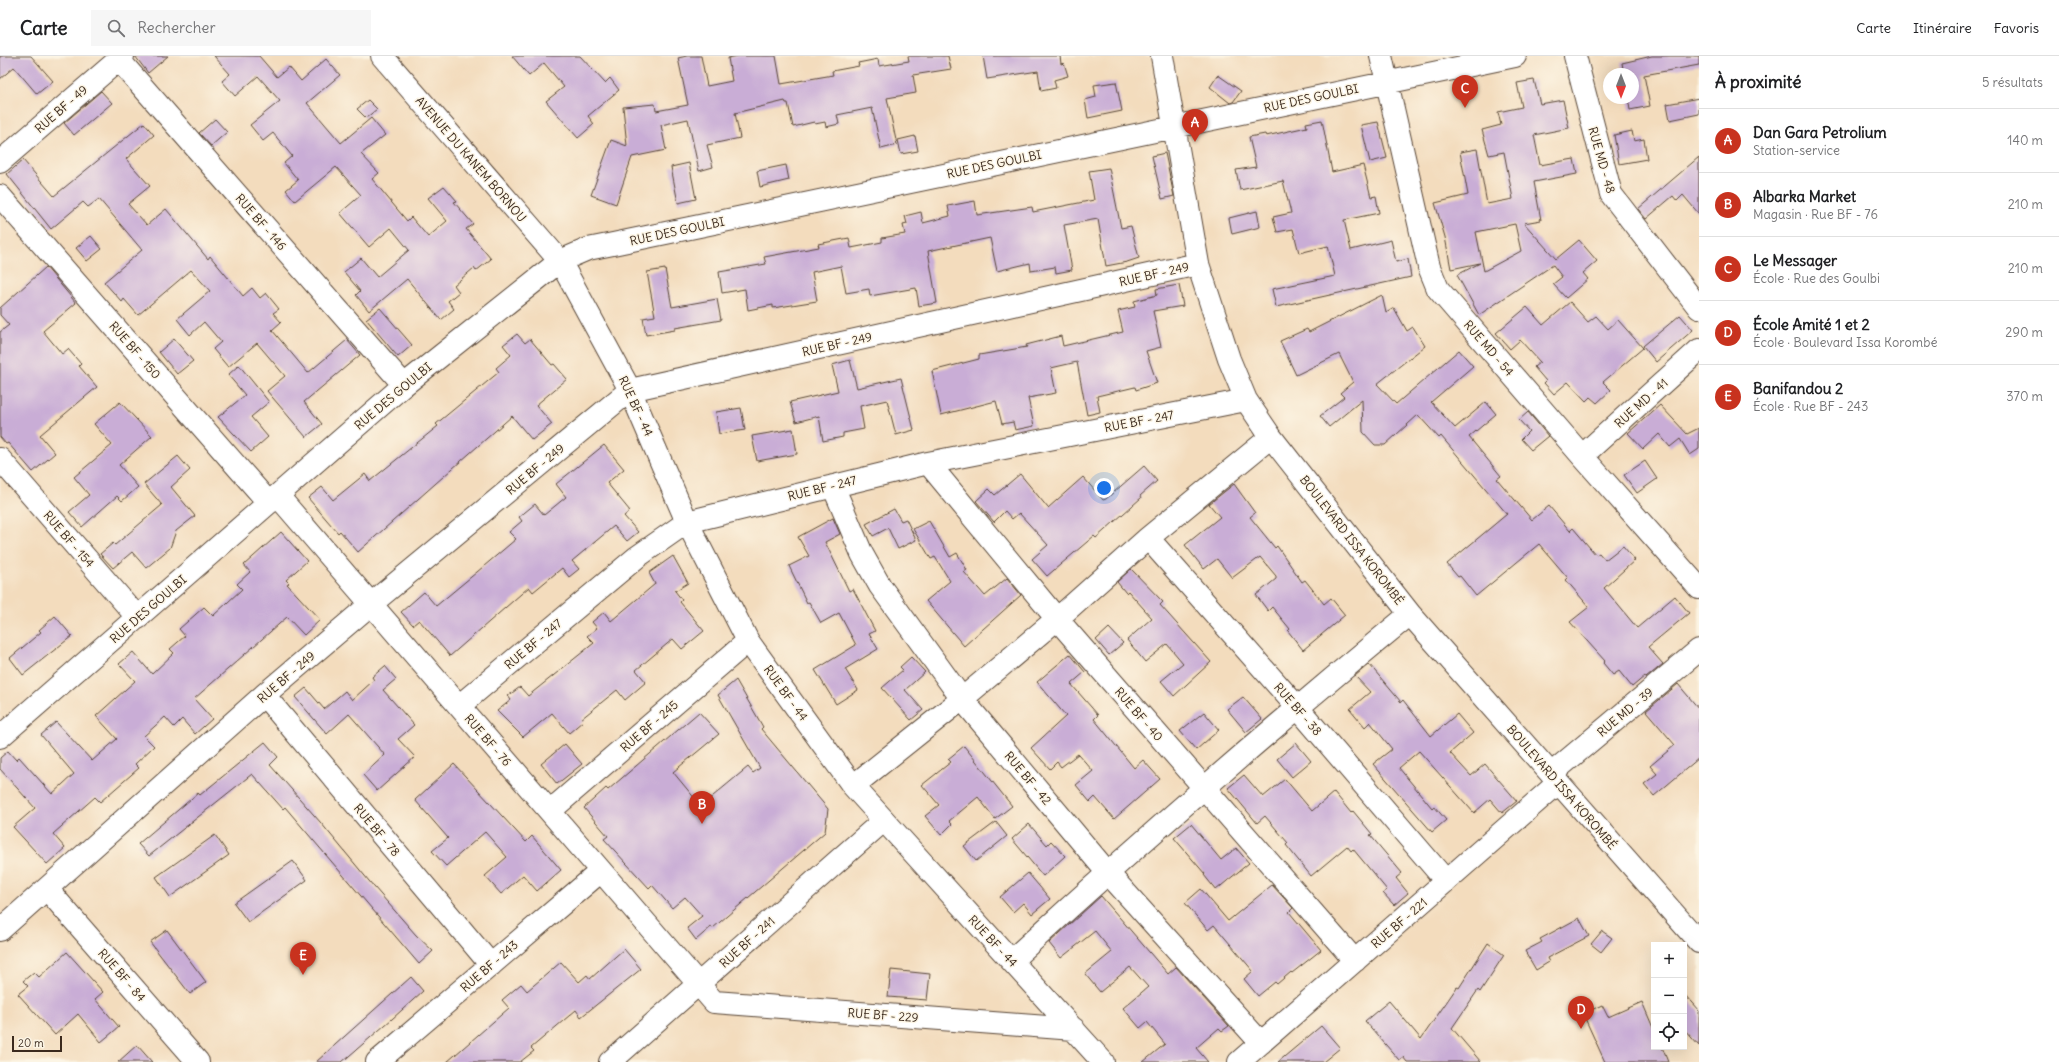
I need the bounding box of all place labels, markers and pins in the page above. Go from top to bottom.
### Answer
pin: C [1452,75,1478,108]
pin: A [1182,109,1208,142]
pin: B [689,791,715,824]
pin: E [290,942,316,975]
pin: D [1568,996,1594,1029]

